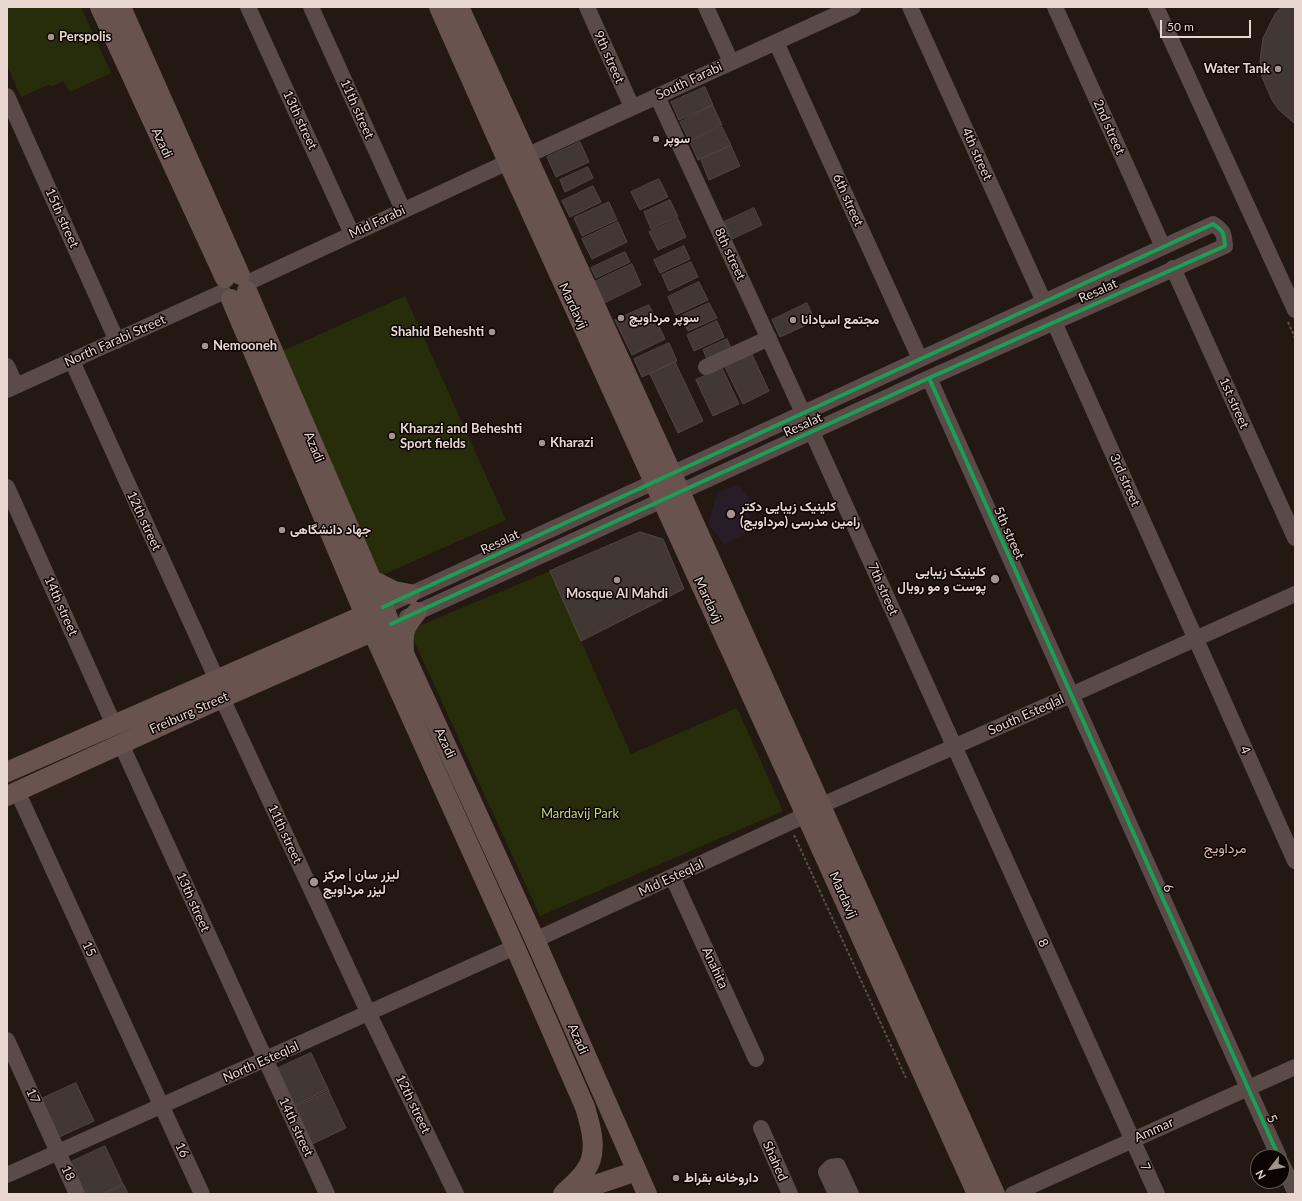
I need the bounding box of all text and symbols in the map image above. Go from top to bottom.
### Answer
scale bar [1162,12,1253,38]
text: 50 m [1167,19,1194,34]
street label: 9th street [591,28,627,86]
place label: Perspolis [59,29,111,45]
marker: Perspolis [46,32,56,42]
street label: South Farabi [653,59,725,103]
place label: Water Tank [1204,61,1270,77]
marker: Water Tank [1273,64,1283,74]
street label: 11th street [337,77,377,141]
street label: 13th street [280,88,320,152]
street label: 2nd street [1090,97,1128,157]
street label: Azadi [148,125,176,161]
street label: 4th street [959,125,995,183]
place label: سوپر [664,131,690,147]
marker: سوپر [651,134,661,144]
street label: 6th street [830,171,866,229]
street label: 15th street [42,186,82,250]
street label: Mid Farabi [346,202,408,242]
street label: 8th street [711,225,749,283]
street label: Resalat [1076,276,1120,306]
street label: Mardavij [555,280,591,332]
place label: سوپر مرداویچ [629,310,699,326]
street label: North Farabi Street [62,312,168,370]
place label: مجتمع اسپادانا [801,312,879,328]
marker: سوپر مرداویچ [616,313,626,323]
marker: مجتمع اسپادانا [788,315,798,325]
place label: Shahid Beheshti [391,324,484,340]
marker: Shahid Beheshti [487,327,497,337]
place label: Nemooneh [213,338,277,354]
marker: Nemooneh [200,341,210,351]
street label: 1st street [1216,375,1252,431]
street label: Resalat [781,410,825,440]
place label: Kharazi and Beheshti Sport fields [400,421,522,452]
street label: Azadi [301,429,327,465]
marker: Kharazi and Beheshti Sport fields [387,431,397,441]
place label: Kharazi [550,435,593,451]
marker: Kharazi [537,438,547,448]
street label: 3rd street [1107,451,1143,509]
street label: 12th street [124,489,164,553]
place label: کلینیک زیبایی دکتر رامین مدرسی (مرداویج) [740,499,860,530]
street label: 5th street [991,504,1027,562]
marker: کلینیک زیبایی دکتر رامین مدرسی (مرداویج) [725,508,737,520]
place label: جهاد دانشگاهی [290,522,371,538]
marker: جهاد دانشگاهی [277,525,287,535]
street label: Resalat [478,526,522,558]
street label: 7th street [865,560,901,618]
place label: کلینیک زیبایی پوست و مو رویال [897,564,986,595]
marker: کلینیک زیبایی پوست و مو رویال [989,573,1001,585]
street label: 14th street [41,574,81,638]
street label: Mardavij [690,574,726,626]
marker: Mosque Al Mahdi [612,575,622,585]
place label: Mosque Al Mahdi [566,586,668,602]
street label: Freiburg Street [147,689,231,737]
street label: South Esteqlal [986,691,1066,739]
street label: Azadi [431,725,459,761]
street label: 4 [1236,743,1254,757]
street label: 11th street [265,802,305,866]
park label: Mardavij Park [541,806,619,822]
district label: مرداویج [1204,840,1246,856]
street label: Mid Esteqlal [636,856,706,900]
place label: لیزر سان | مرکز لیزر مرداویج [323,867,400,898]
street label: Mardavij [826,869,860,921]
street label: 13th street [173,870,213,934]
marker: لیزر سان | مرکز لیزر مرداویج [308,876,320,888]
street label: 6 [1159,881,1177,895]
street label: 8 [1034,936,1052,950]
street label: 15 [79,939,99,959]
street label: Anahita [699,945,731,991]
street label: Azadi [564,1021,592,1057]
street label: North Esteqlal [221,1038,301,1086]
street label: 12th street [392,1072,434,1136]
street label: 17 [23,1086,43,1106]
street label: 14th street [276,1095,316,1159]
street label: 5 [1263,1112,1281,1126]
street label: Ammar [1132,1114,1176,1146]
street label: Shahed [759,1139,791,1183]
street label: 16 [172,1140,192,1160]
north arrow [1250,1149,1290,1189]
street label: 7 [1136,1160,1154,1174]
street label: 18 [58,1163,78,1183]
text: N [1252,1168,1268,1182]
place label: داروخانه بقراط [684,1170,759,1186]
marker: داروخانه بقراط [671,1173,681,1183]

